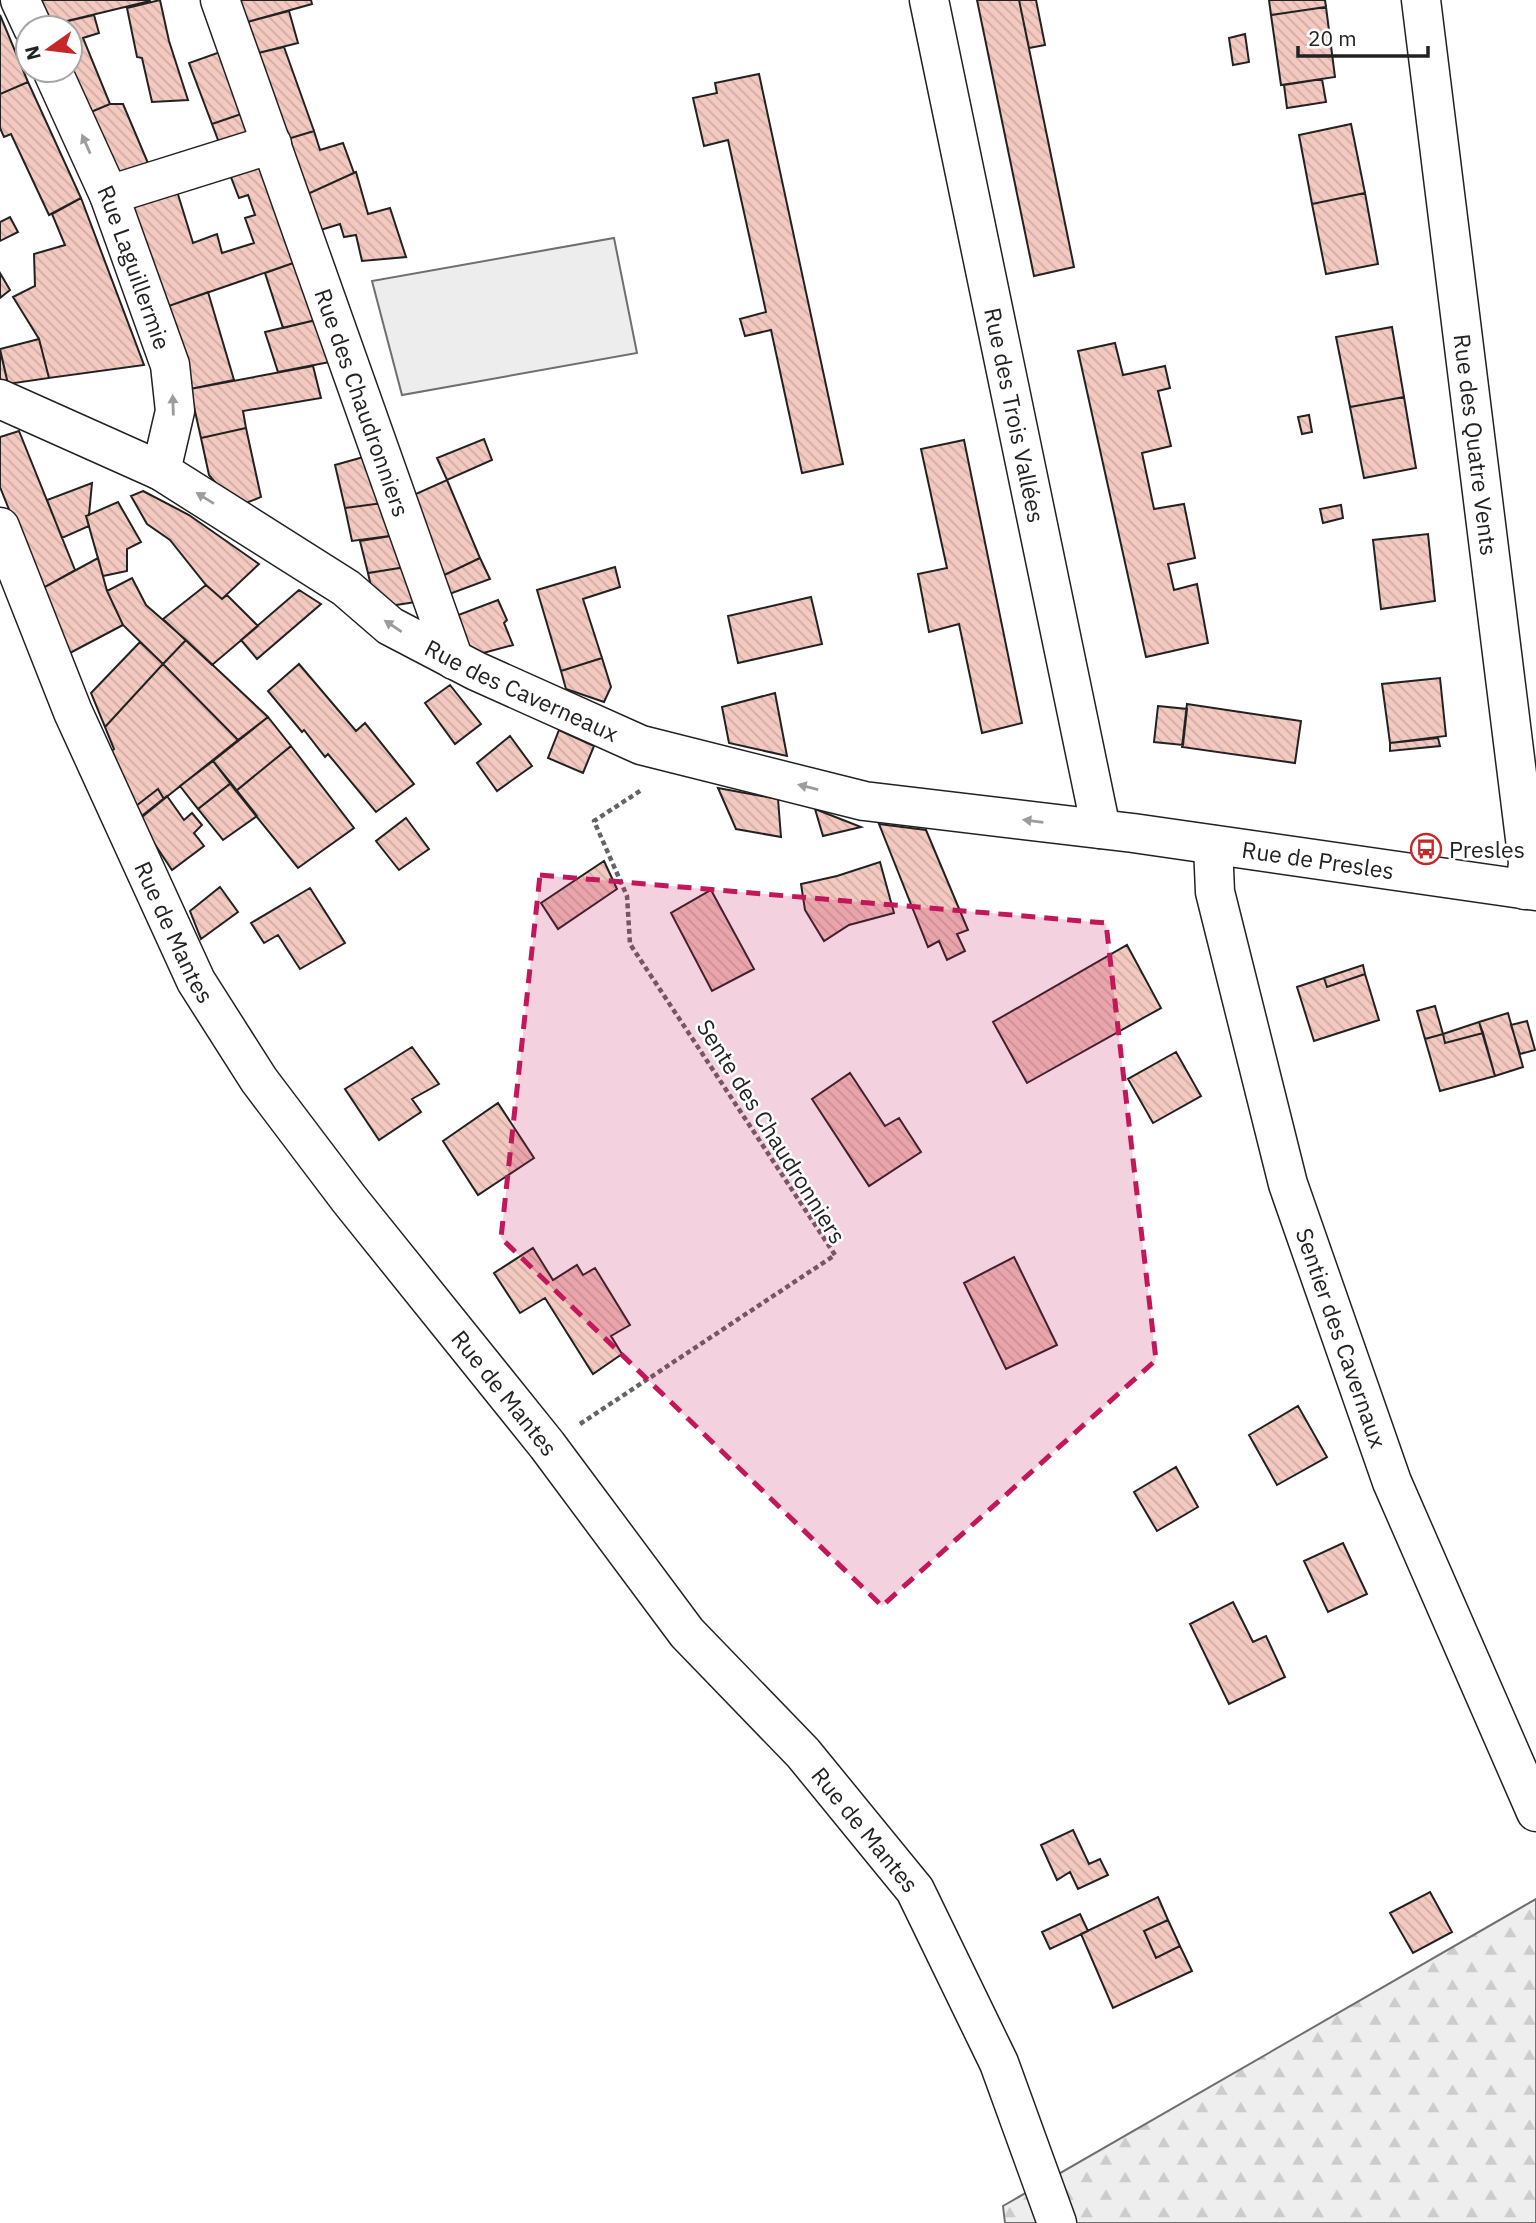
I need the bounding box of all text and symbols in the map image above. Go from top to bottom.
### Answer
north arrow [14,14,84,84]
scale bar [1298,14,1428,58]
text: 20 m [1308,24,1357,52]
text: N [19,44,46,63]
one-way arrow [80,134,92,154]
street label: Rue Laguillermie [91,180,178,353]
street label: Rue des Chaudronniers [308,284,417,521]
street label: Rue des Trois Vallées [978,305,1052,525]
street label: Rue des Quatre Vents [1448,332,1505,557]
one-way arrow [168,393,179,415]
one-way arrow [196,492,215,504]
one-way arrow [384,619,402,633]
street label: Rue des Caverneaux [420,632,623,748]
one-way arrow [797,781,819,792]
one-way arrow [1022,815,1044,826]
bus stop icon: Presles [1409,832,1443,866]
street label: Rue de Presles [1240,834,1396,885]
place label: Presles [1449,834,1525,864]
street label: Rue de Mantes [128,856,221,1008]
street label: Sente des Chaudronniers [691,1013,853,1249]
street label: Sentier des Cavernaux [1290,1224,1394,1452]
street label: Rue de Mantes [445,1324,565,1462]
street label: Rue de Mantes [805,1761,926,1898]

